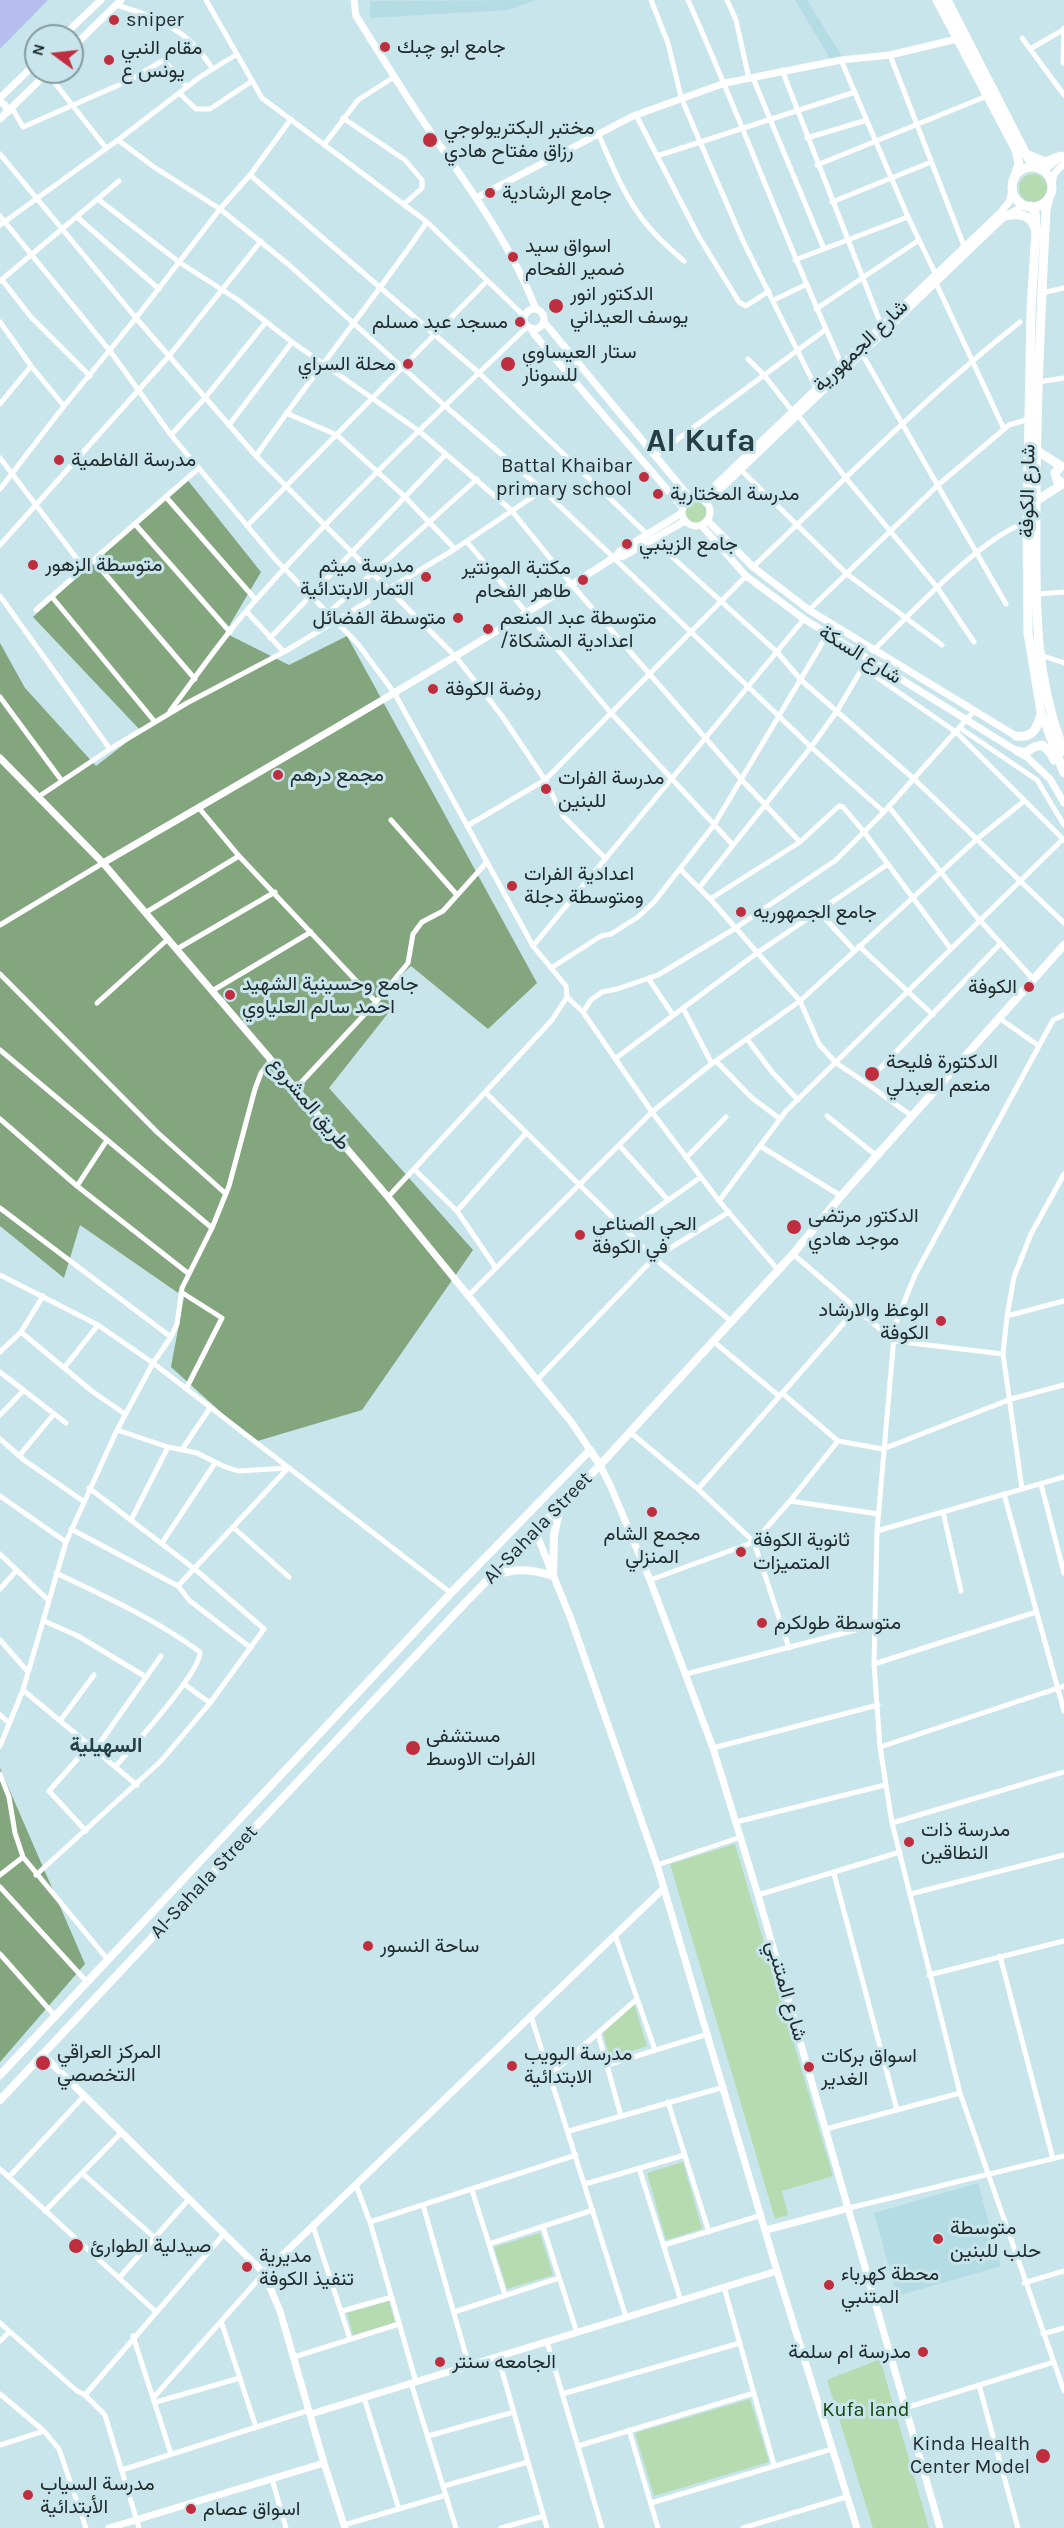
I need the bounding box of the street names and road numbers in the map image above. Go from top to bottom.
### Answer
street label: شارع الجمهورية [809,295,913,397]
street label: شارع الكوفة [1015,444,1041,538]
street label: شارع السكة [814,620,906,690]
street label: طريق المشروع [263,1052,355,1156]
street label: Al-Sahala Street [478,1467,598,1589]
street label: Al-Sahala Street [145,1820,263,1944]
street label: شارع المتنبي [760,1938,812,2044]

